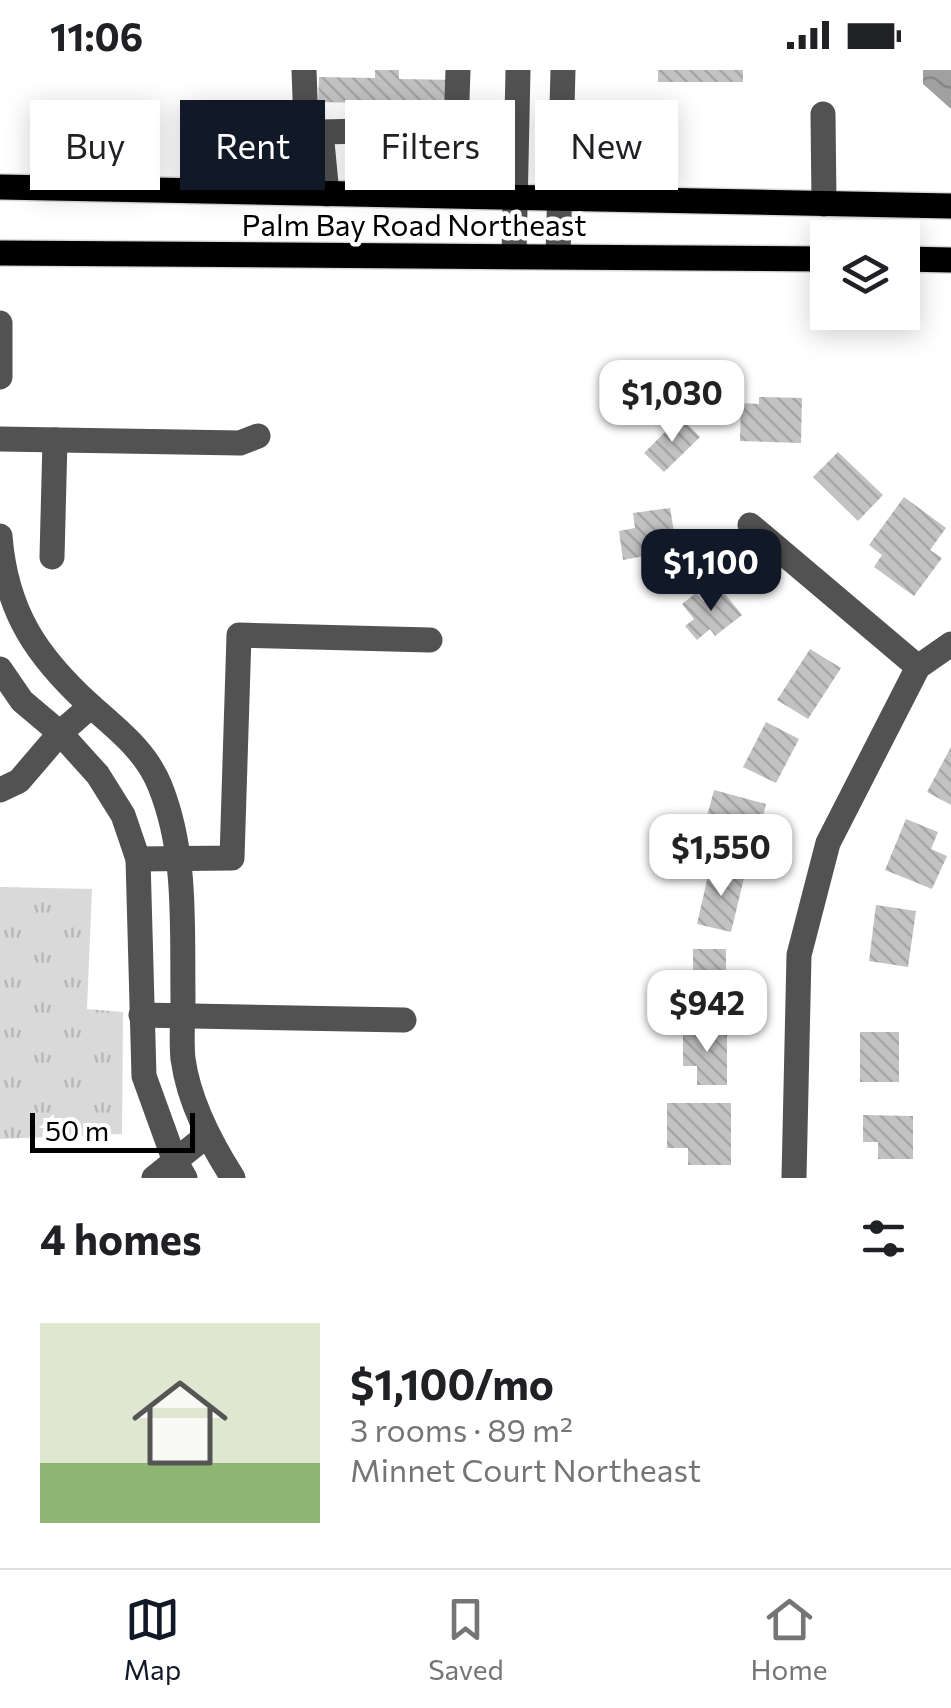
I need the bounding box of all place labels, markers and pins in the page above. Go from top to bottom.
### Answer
pin: $1,030 [591,360,753,445]
pin: $1,100 [630,529,792,614]
pin: $1,550 [640,814,802,899]
pin: $942 [648,970,766,1055]

